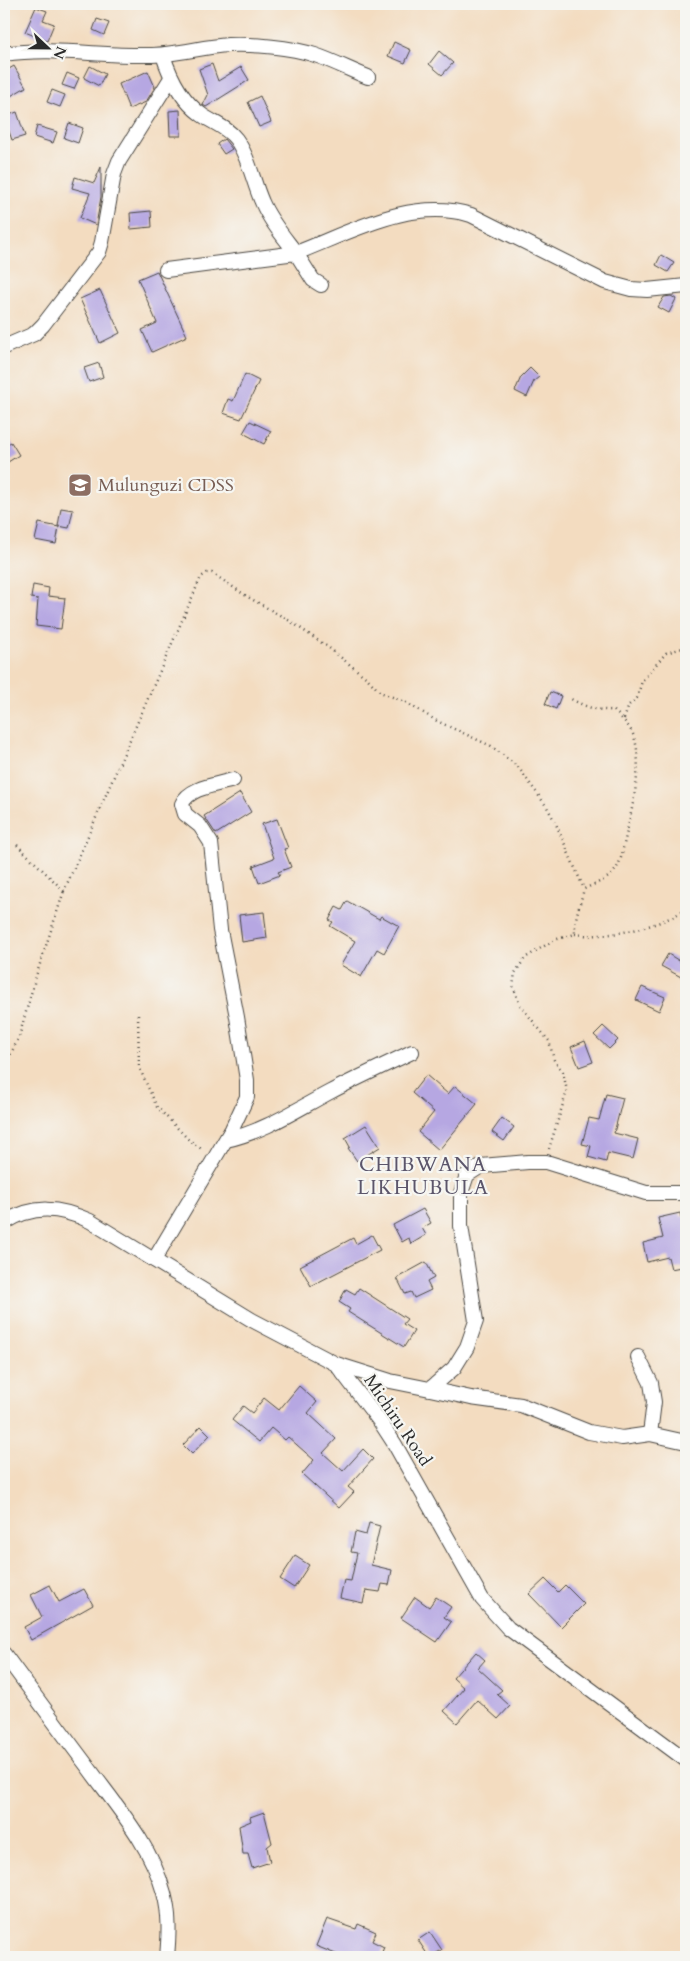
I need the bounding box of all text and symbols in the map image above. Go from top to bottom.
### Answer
north arrow [22,22,72,72]
text: N [49,43,71,62]
school or university icon: Mulunguzi CDSS [67,472,93,498]
place label: Mulunguzi CDSS [98,473,234,498]
district label: CHIBWANA LIKHUBULA [357,1151,489,1201]
street label: Michiru Road [358,1369,438,1472]

